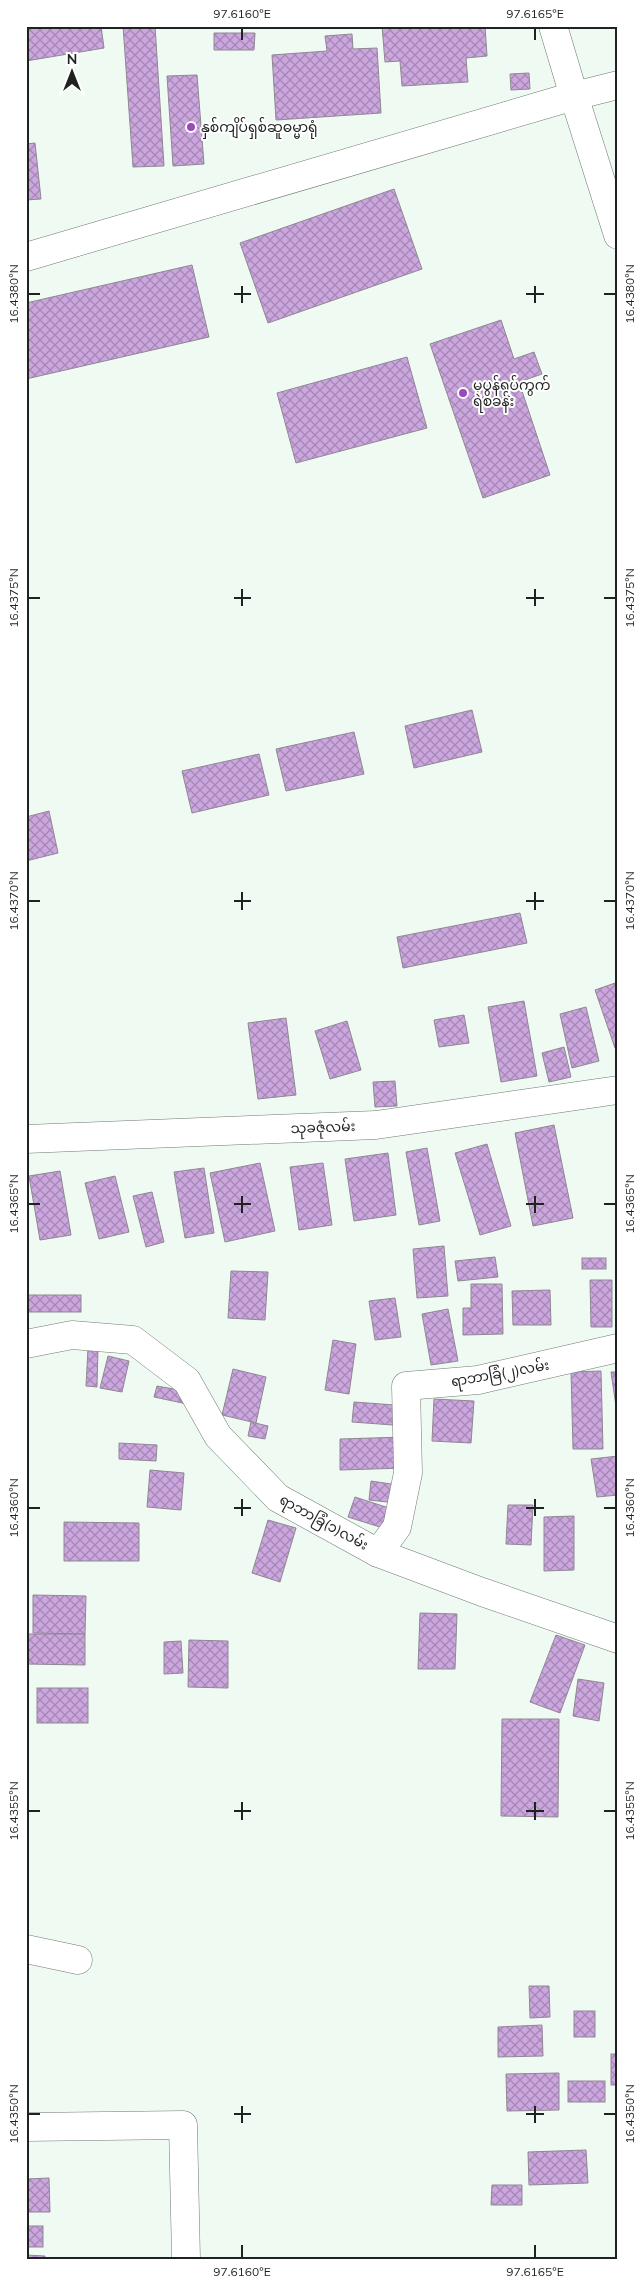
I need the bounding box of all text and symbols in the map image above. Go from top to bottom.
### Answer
text: 97.6160°E [213,6,271,21]
text: 97.6165°E [506,6,564,21]
north arrow [48,48,98,98]
text: N [67,50,77,68]
place label: နှစ်ကျိပ်ရှစ်ဆူဓမ္မာရုံ [201,117,318,139]
marker: နှစ်ကျိပ်ရှစ်ဆူဓမ္မာရုံ [185,121,197,133]
text: 16.4380°N [6,264,21,324]
text: 16.4380°N [622,264,637,324]
place label: မုပွန်ရပ်ကွက် ရဲစခန်း [473,375,551,413]
marker: မုပွန်ရပ်ကွက် ရဲစခန်း [457,387,469,399]
text: 16.4375°N [6,568,21,628]
text: 16.4375°N [622,568,637,628]
text: 16.4370°N [6,871,21,931]
text: 16.4370°N [622,871,637,931]
street label: သုခဇုံလမ်း [290,1116,356,1140]
text: 16.4365°N [6,1174,21,1234]
text: 16.4365°N [622,1174,637,1234]
street label: ရာဘာခြံ(၂)လမ်း [449,1355,551,1393]
text: 16.4360°N [6,1478,21,1538]
text: 16.4360°N [622,1478,637,1538]
street label: ရာဘာခြံ(၁)လမ်း [275,1489,372,1556]
text: 16.4355°N [6,1781,21,1841]
text: 16.4355°N [622,1781,637,1841]
text: 16.4350°N [6,2084,21,2144]
text: 16.4350°N [622,2084,637,2144]
text: 97.6160°E [213,2264,271,2279]
text: 97.6165°E [506,2264,564,2279]

